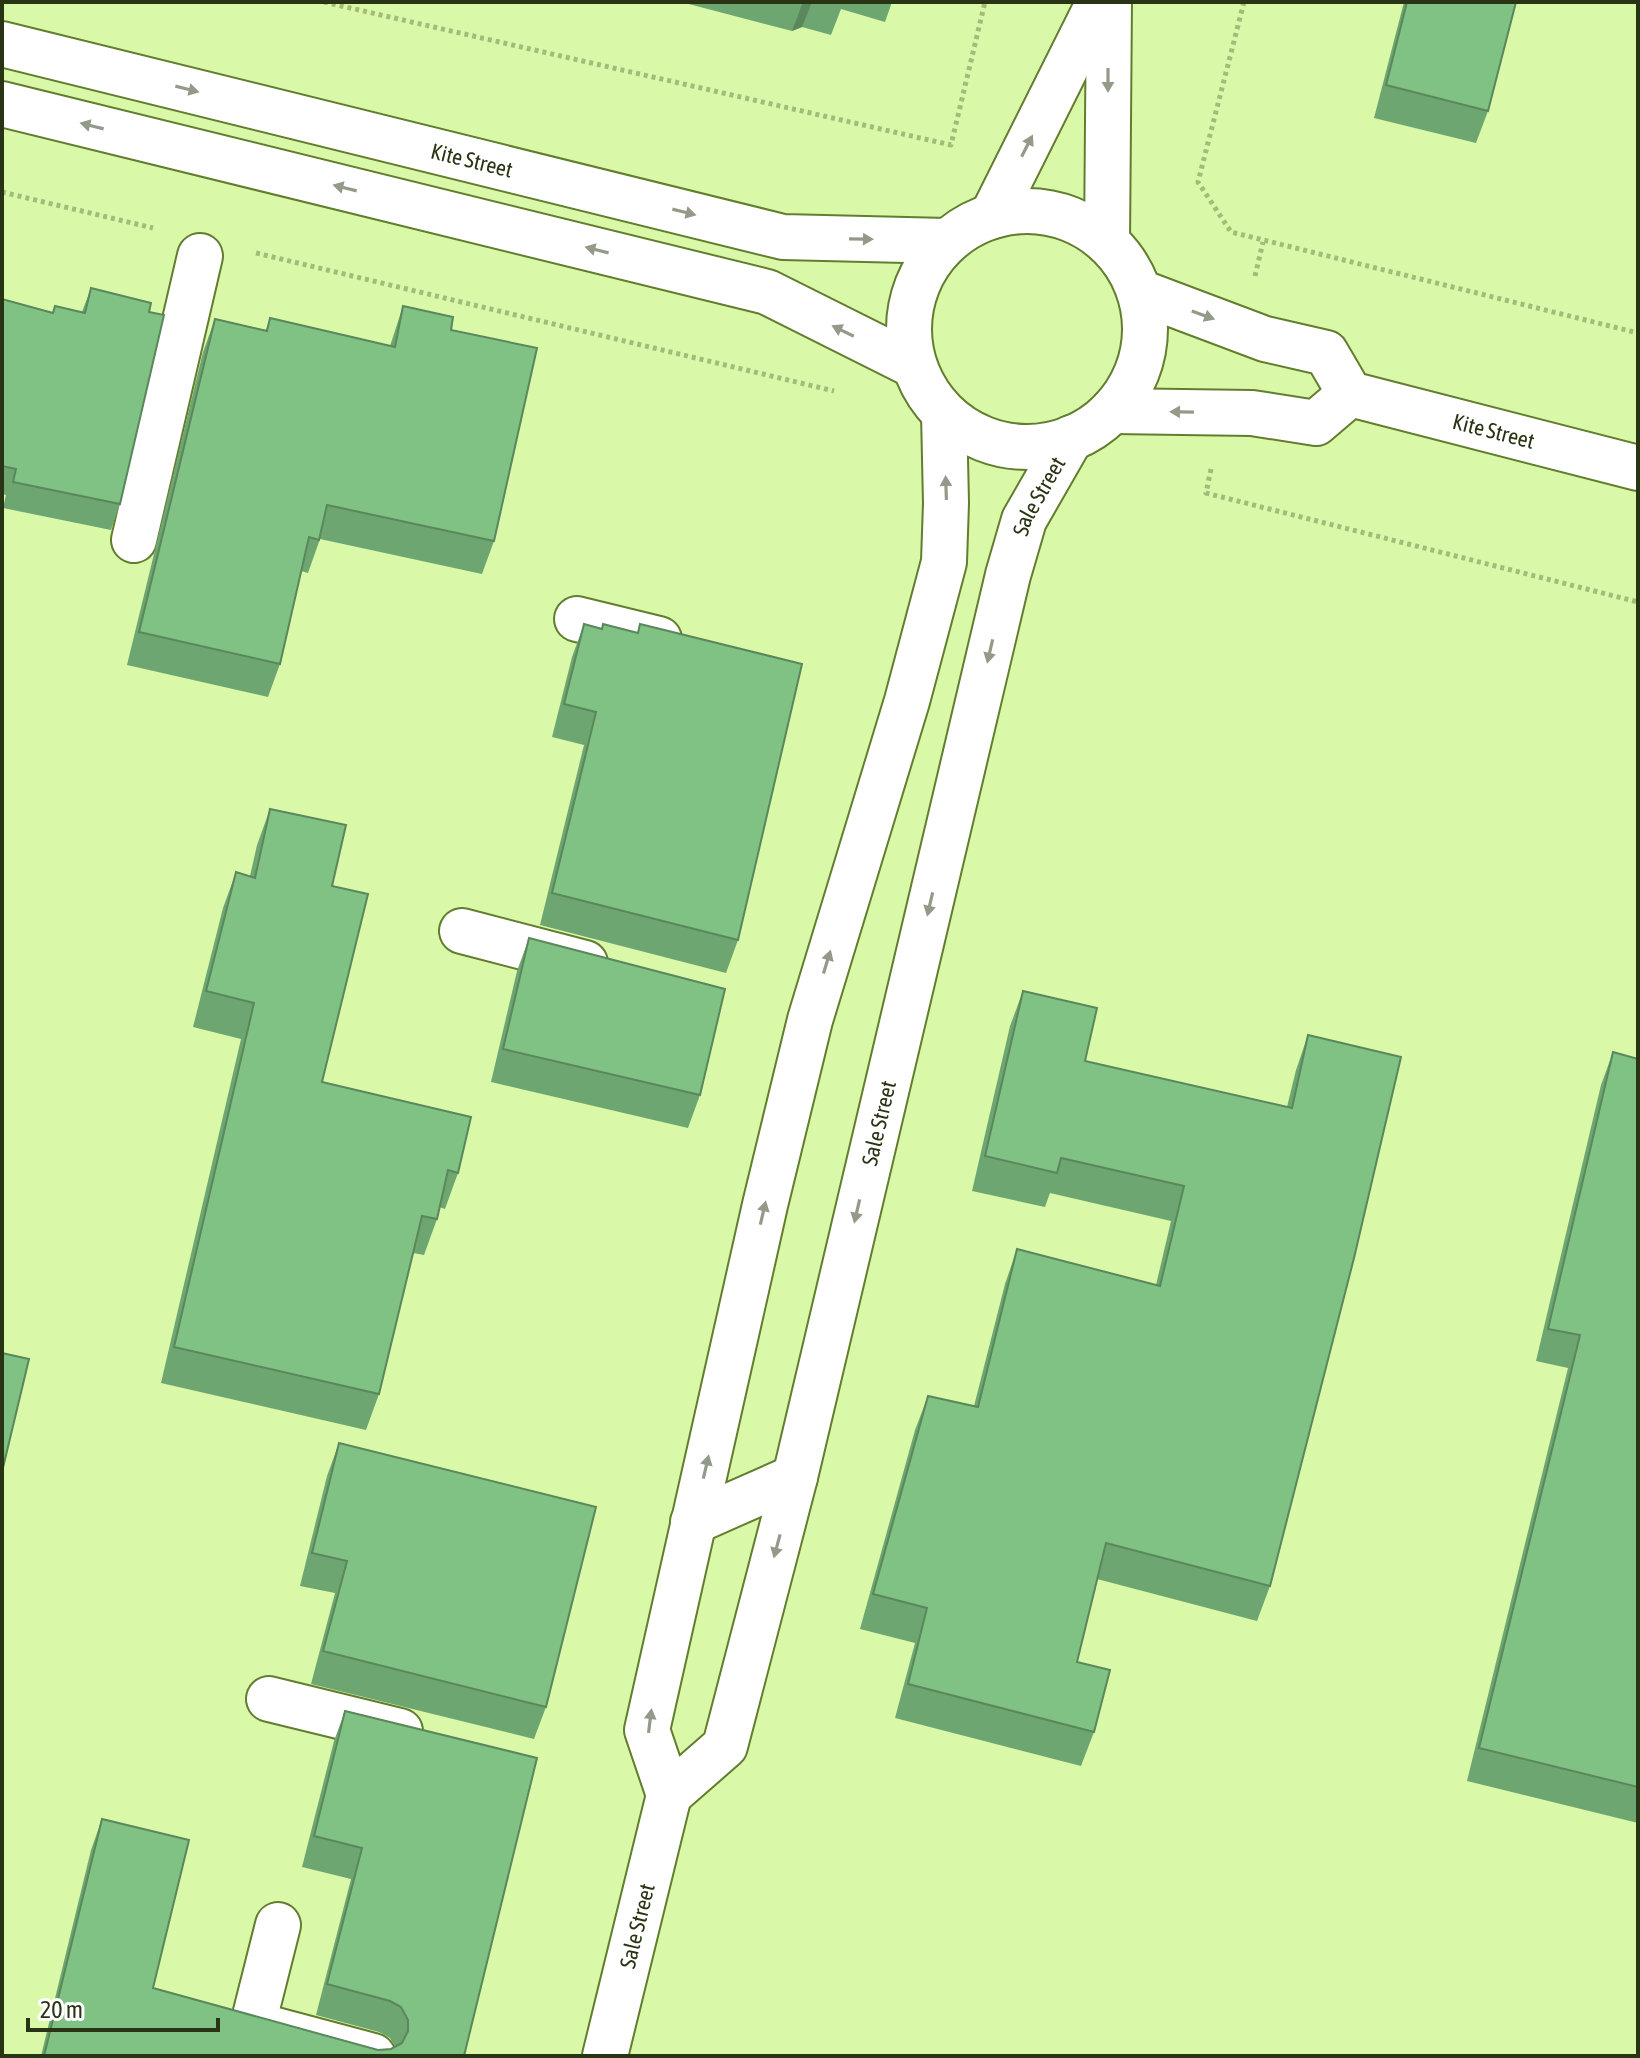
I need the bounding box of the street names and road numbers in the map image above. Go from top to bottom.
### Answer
street label: Kite Street [428,137,515,183]
street label: Kite Street [1450,408,1537,454]
street label: Sale Street [1007,452,1070,539]
street label: Sale Street [856,1078,901,1168]
street label: Sale Street [614,1881,660,1971]

